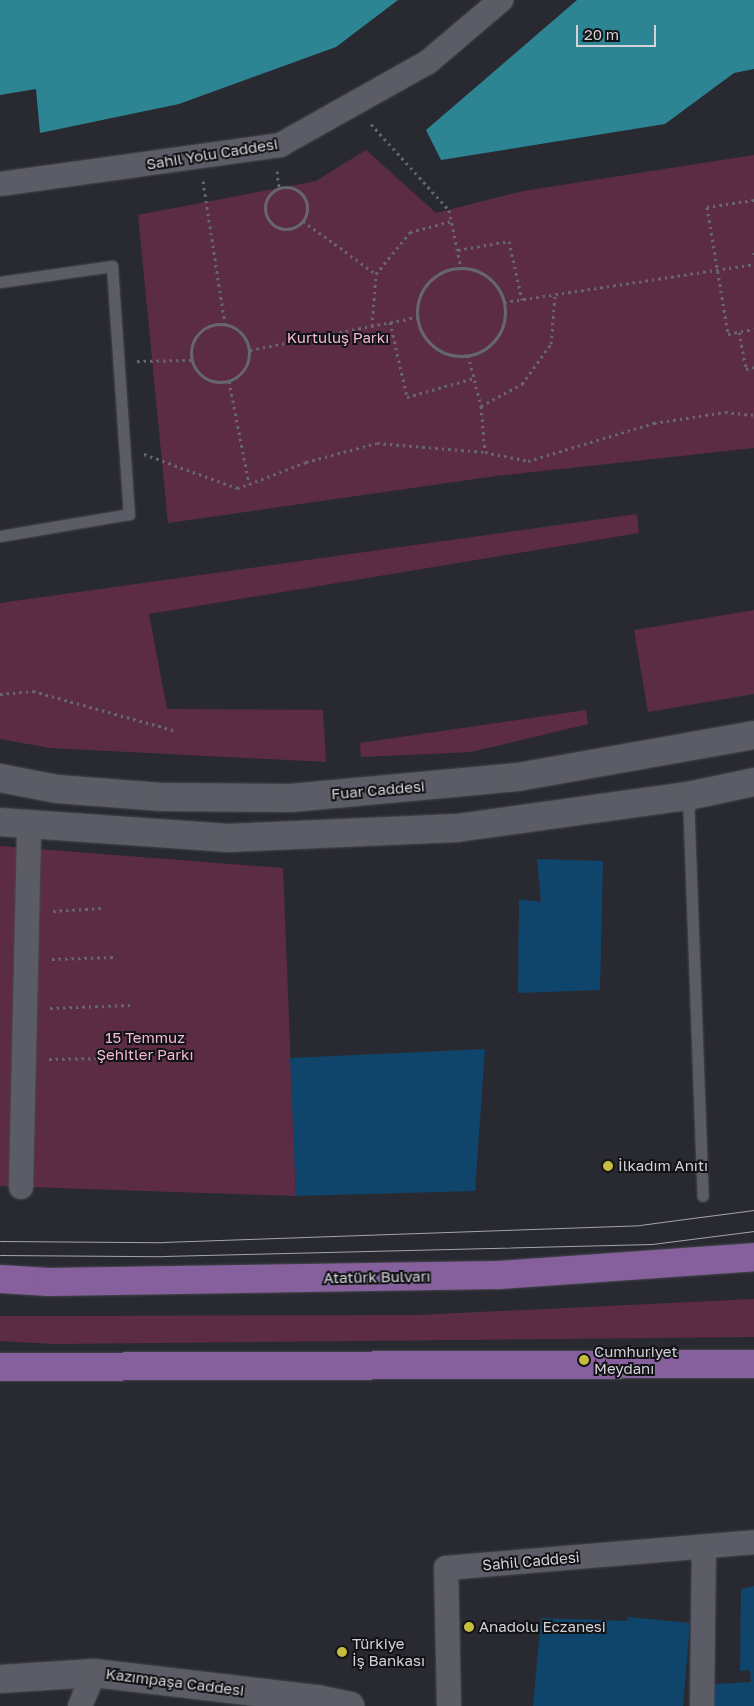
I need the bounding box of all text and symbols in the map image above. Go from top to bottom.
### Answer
scale bar [579,15,659,47]
text: 20 m [584,25,619,43]
street label: Sahil Yolu Caddesi [145,135,279,173]
park label: Kurtuluş Parkı [287,329,389,347]
street label: Fuar Caddesi [330,777,426,803]
park label: 15 Temmuz Şehitler Parkı [97,1028,193,1063]
place label: İlkadım Anıtı [618,1157,708,1175]
marker: İlkadım Anıtı [602,1160,614,1172]
street label: Atatürk Bulvarı [323,1267,431,1287]
place label: Cumhuriyet Meydanı [594,1342,678,1377]
marker: Cumhuriyet Meydanı [578,1354,590,1366]
street label: Sahil Caddesi [482,1548,580,1574]
place label: Anadolu Eczanesi [479,1618,606,1636]
marker: Anadolu Eczanesi [463,1621,475,1633]
place label: Türkiye İş Bankası [352,1634,425,1669]
marker: Türkiye İş Bankası [336,1646,348,1658]
street label: Kazımpaşa Caddesi [105,1665,245,1699]

